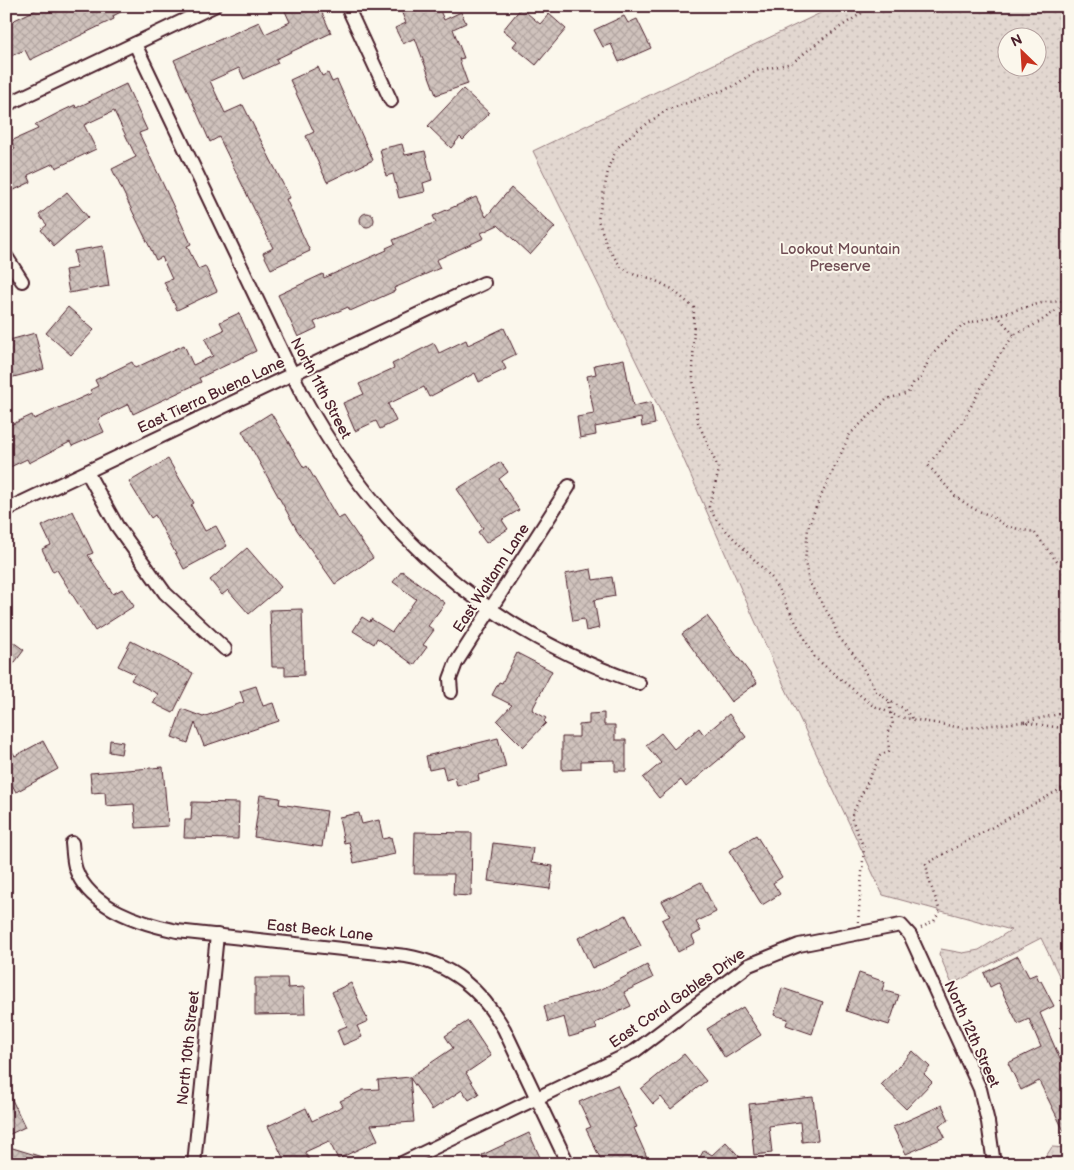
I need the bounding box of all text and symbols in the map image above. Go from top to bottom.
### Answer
north arrow [996,28,1046,78]
text: N [1008,31,1025,51]
park label: Lookout Mountain Preserve [780,240,900,276]
street label: North 11th Street [286,334,355,442]
street label: East Tierra Buena Lane [134,353,288,438]
street label: East Waltann Lane [449,520,534,636]
street label: East Beck Lane [266,915,374,946]
street label: East Coral Gables Drive [606,944,749,1053]
street label: North 12th Street [940,978,1004,1091]
street label: North 10th Street [173,990,204,1106]

